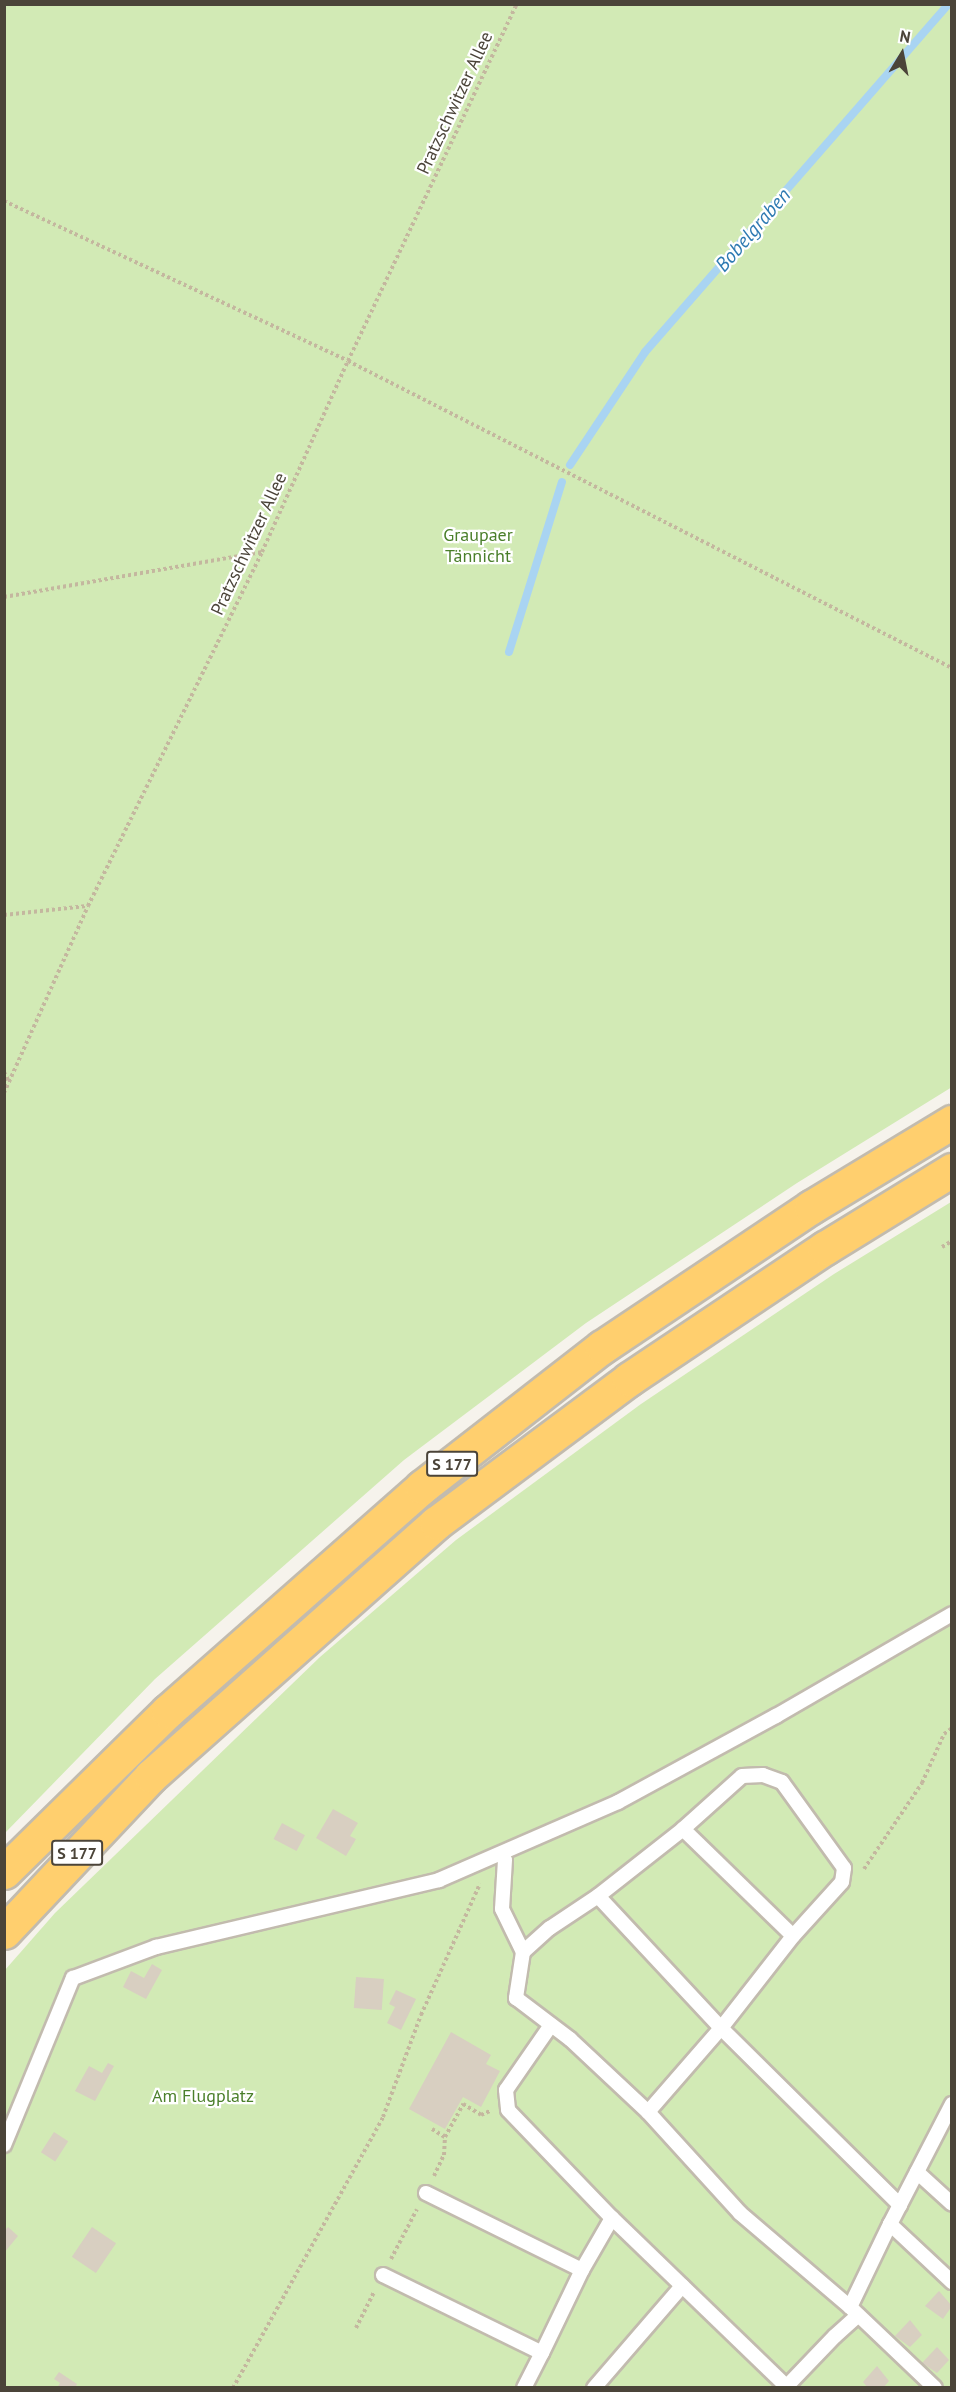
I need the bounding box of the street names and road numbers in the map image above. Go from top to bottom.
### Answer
street label: Pratzschwitzer Allee [412,28,498,178]
street label: Pratzschwitzer Allee [206,469,292,619]
road number: S 177 [425,1451,479,1477]
road number: S 177 [50,1840,104,1866]

